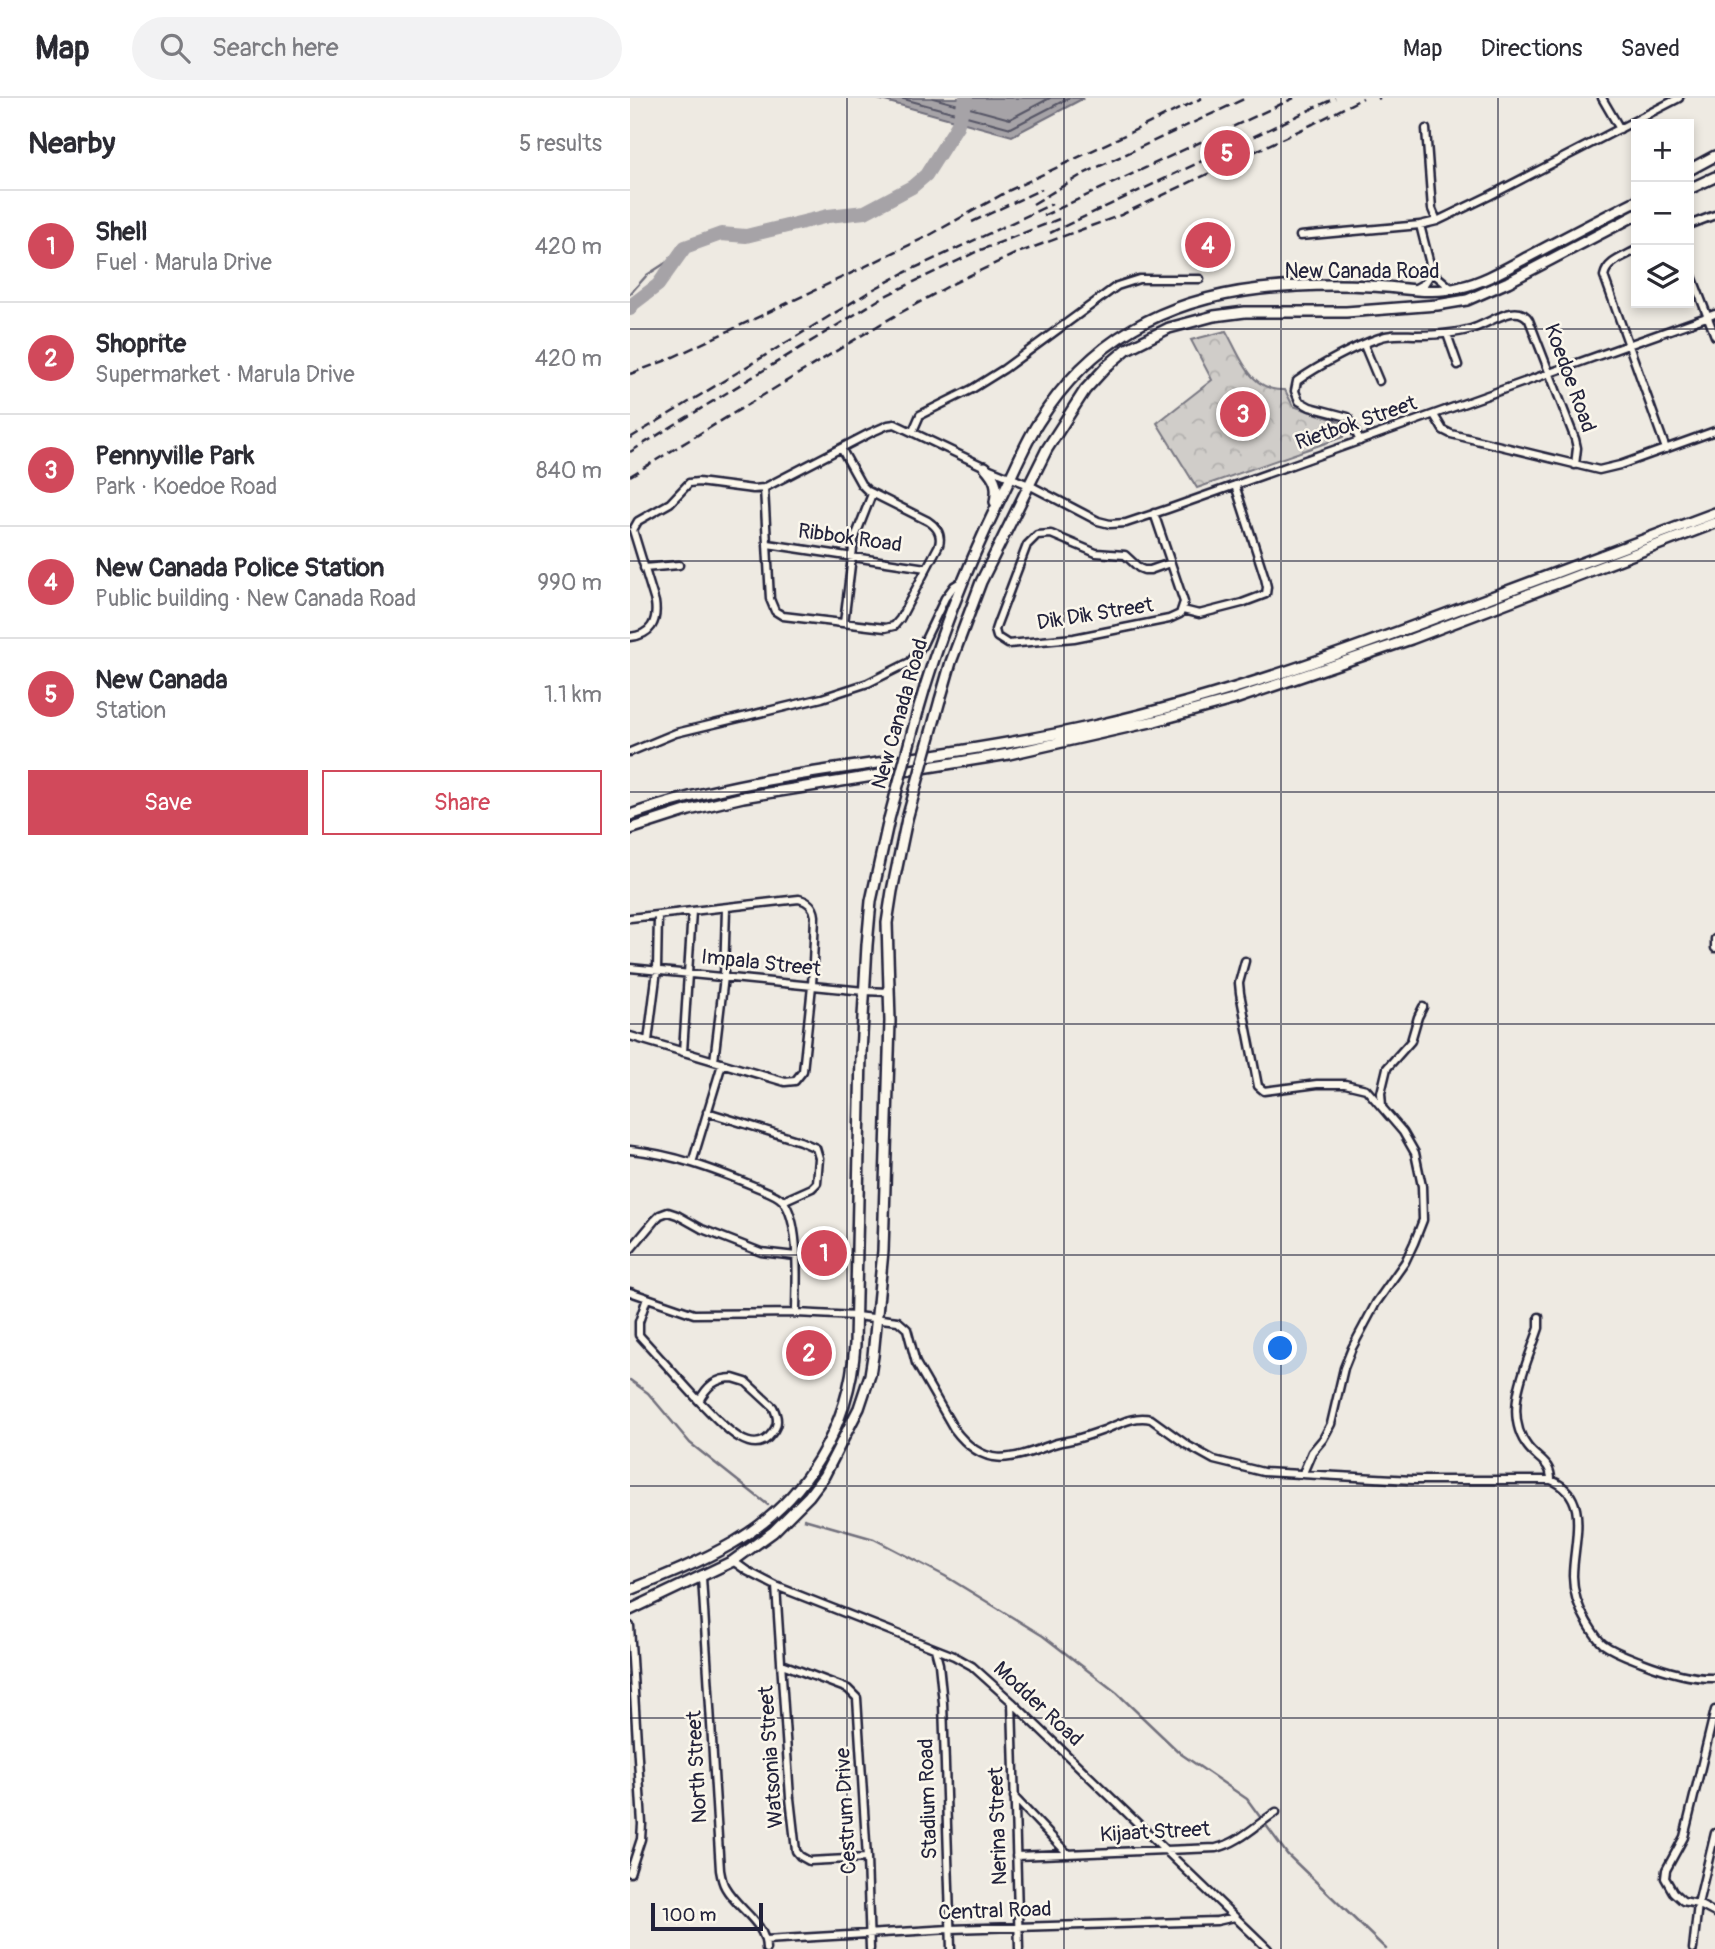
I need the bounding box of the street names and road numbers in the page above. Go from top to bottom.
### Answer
street label: New Canada Road [1284,258,1440,285]
street label: Koedoe Road [1538,320,1602,436]
street label: Rietbok Street [1292,389,1421,456]
street label: Ribbok Road [796,517,904,559]
street label: Dik Dik Street [1035,591,1156,637]
street label: New Canada Road [866,636,934,792]
street label: Impala Street [700,943,823,983]
street label: Modder Road [987,1656,1089,1752]
street label: Watsonia Street [753,1684,789,1829]
street label: North Street [681,1709,713,1824]
street label: Stadium Road [912,1738,944,1860]
street label: Cestrum Drive [829,1746,863,1875]
street label: Nerina Street [982,1766,1014,1886]
street label: Kijaat Street [1099,1816,1211,1848]
street label: Central Road [938,1896,1052,1926]

